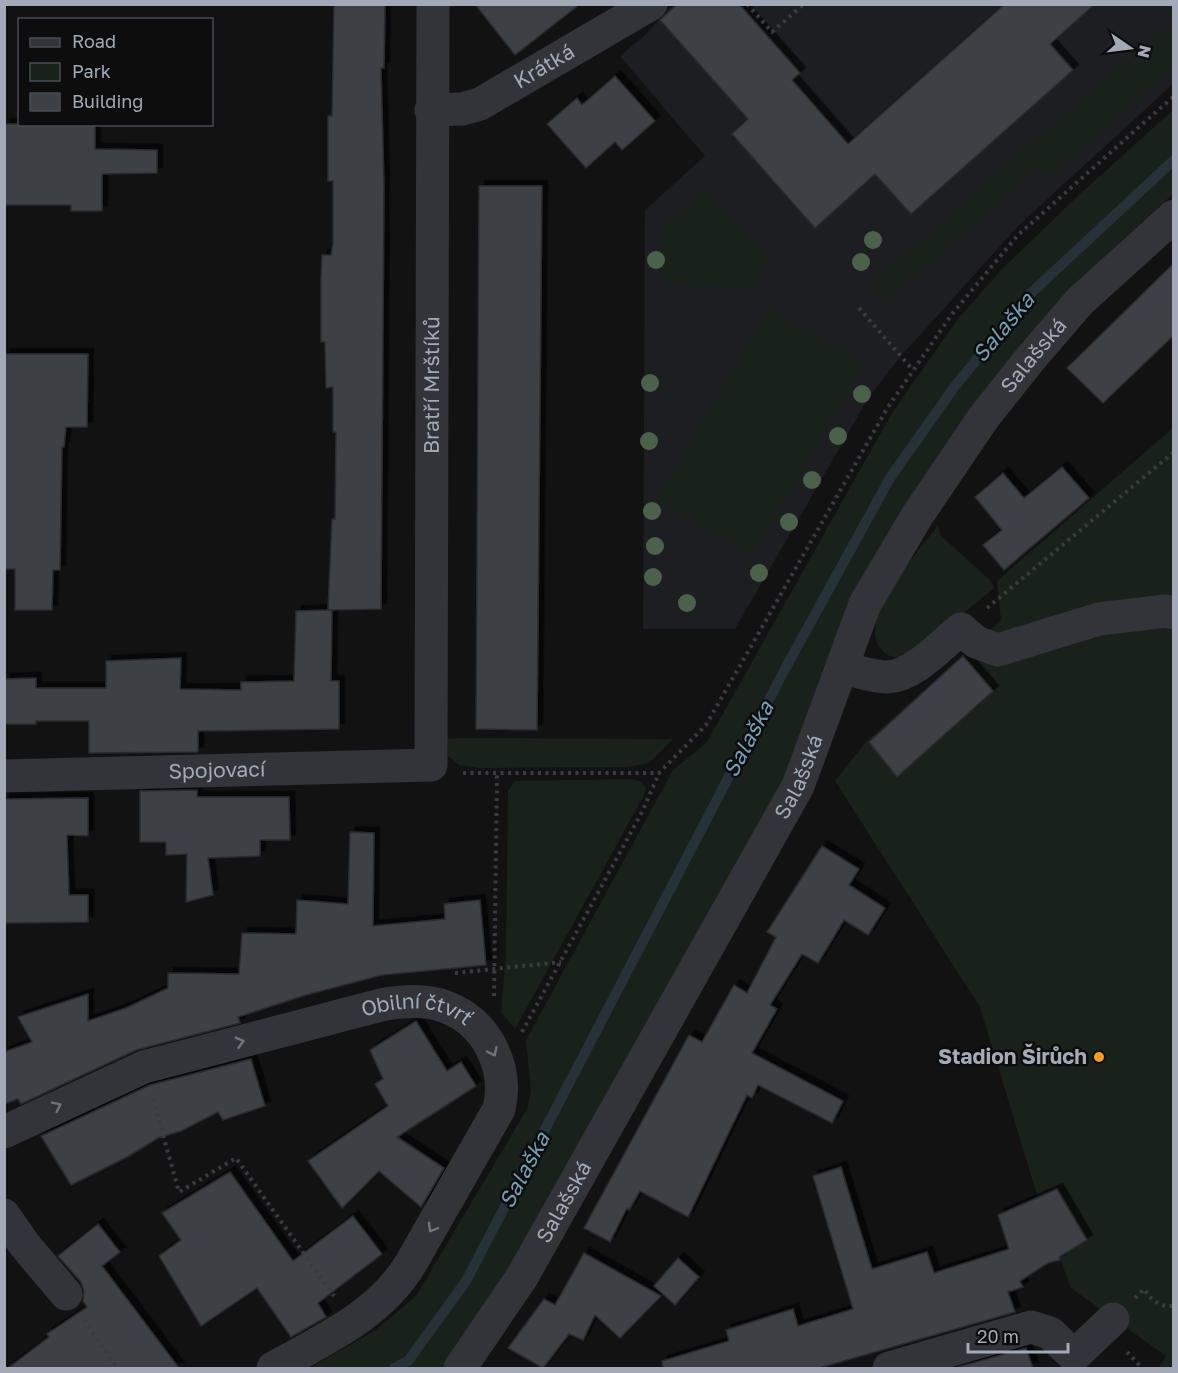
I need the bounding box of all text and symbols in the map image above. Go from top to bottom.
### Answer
legend [18,18,213,126]
north arrow [1100,18,1160,78]
text: Road [72,30,116,52]
street label: Krátká [509,38,579,94]
text: N [1133,43,1156,60]
text: Park [72,60,111,82]
text: Building [72,90,143,112]
water label: Salaška [966,285,1040,367]
street label: Salašská [994,312,1072,398]
street label: Bratří Mrštíků [418,316,444,454]
water label: Salaška [716,695,780,781]
street label: Salašská [768,731,828,823]
street label: Spojovací [168,755,267,784]
street label: Obilní čtvrť [358,987,478,1030]
one-way arrow [235,1036,245,1049]
place label: Stadion Širůch [938,1043,1087,1069]
one-way arrow [486,1046,498,1057]
marker: Stadion Širůch [1092,1050,1106,1064]
one-way arrow [51,1102,62,1114]
water label: Salaška [492,1126,556,1212]
street label: Salašská [530,1156,597,1247]
one-way arrow [428,1221,439,1232]
scale bar [968,1316,1068,1354]
text: 20 m [977,1325,1019,1347]

